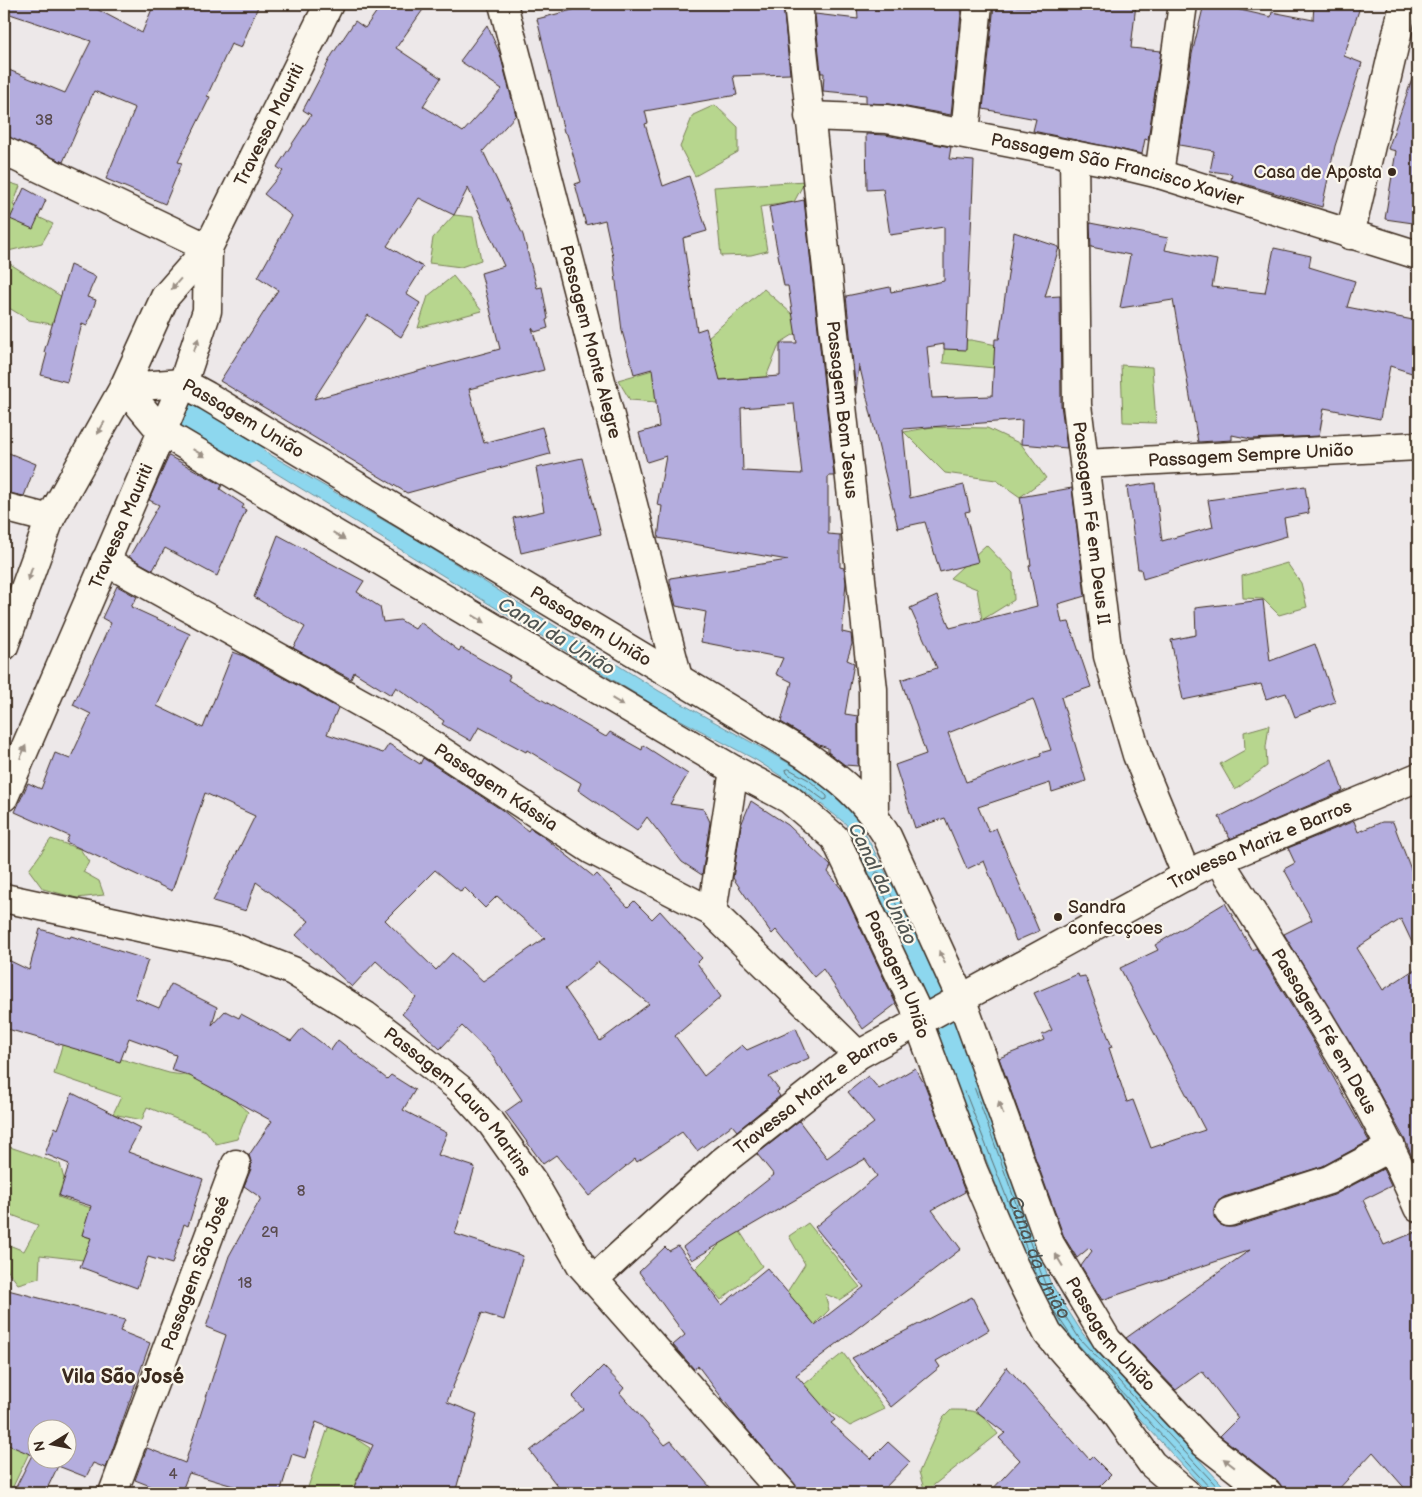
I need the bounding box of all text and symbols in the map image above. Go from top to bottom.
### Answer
street label: Travessa Mauriti [230,60,308,190]
house number: 38 [35,111,53,130]
street label: Passagem São Francisco Xavier [989,129,1247,210]
place label: Casa de Aposta [1253,162,1382,183]
marker: Casa de Aposta [1386,166,1398,178]
street label: Passagem Monte Alegre [556,243,626,441]
one-way arrow [170,278,181,291]
street label: Passagem Bom Jesus [822,320,863,500]
one-way arrow [193,338,200,353]
street label: Passagem União [179,374,308,462]
street label: Passagem Fé em Deus II [1069,420,1115,626]
one-way arrow [97,421,105,435]
street label: Passagem Sempre União [1147,439,1354,471]
one-way arrow [192,449,205,458]
street label: Travessa Mauriti [85,460,157,592]
one-way arrow [332,532,345,541]
one-way arrow [26,566,33,581]
street label: Passagem União [526,582,655,671]
water label: Canal da União [493,593,619,681]
one-way arrow [472,614,485,623]
one-way arrow [612,697,625,706]
street label: Passagem Kássia [430,739,562,835]
one-way arrow [19,745,27,759]
street label: Travessa Mariz e Barros [1165,795,1355,894]
water label: Canal da União [843,819,921,949]
place label: Sandra confecçoes [1068,897,1163,939]
street label: Passagem União [860,907,934,1041]
marker: Sandra confecçoes [1052,911,1064,923]
street label: Passagem Fé em Deus [1267,945,1381,1117]
one-way arrow [938,950,946,964]
street label: Passagem Lauro Martins [380,1023,536,1180]
street label: Travessa Mariz e Barros [730,1025,901,1159]
one-way arrow [997,1100,1005,1115]
house number: 8 [297,1182,306,1201]
street label: Passagem São José [157,1192,234,1353]
water label: Canal da União [1003,1192,1076,1324]
house number: 29 [261,1223,279,1242]
one-way arrow [1055,1253,1064,1266]
street label: Passagem União [1061,1273,1160,1395]
house number: 18 [238,1274,253,1293]
district label: Vila São José [62,1365,184,1389]
north arrow [28,1420,78,1470]
text: N [30,1440,49,1453]
one-way arrow [1223,1458,1236,1469]
house number: 4 [168,1465,178,1484]

